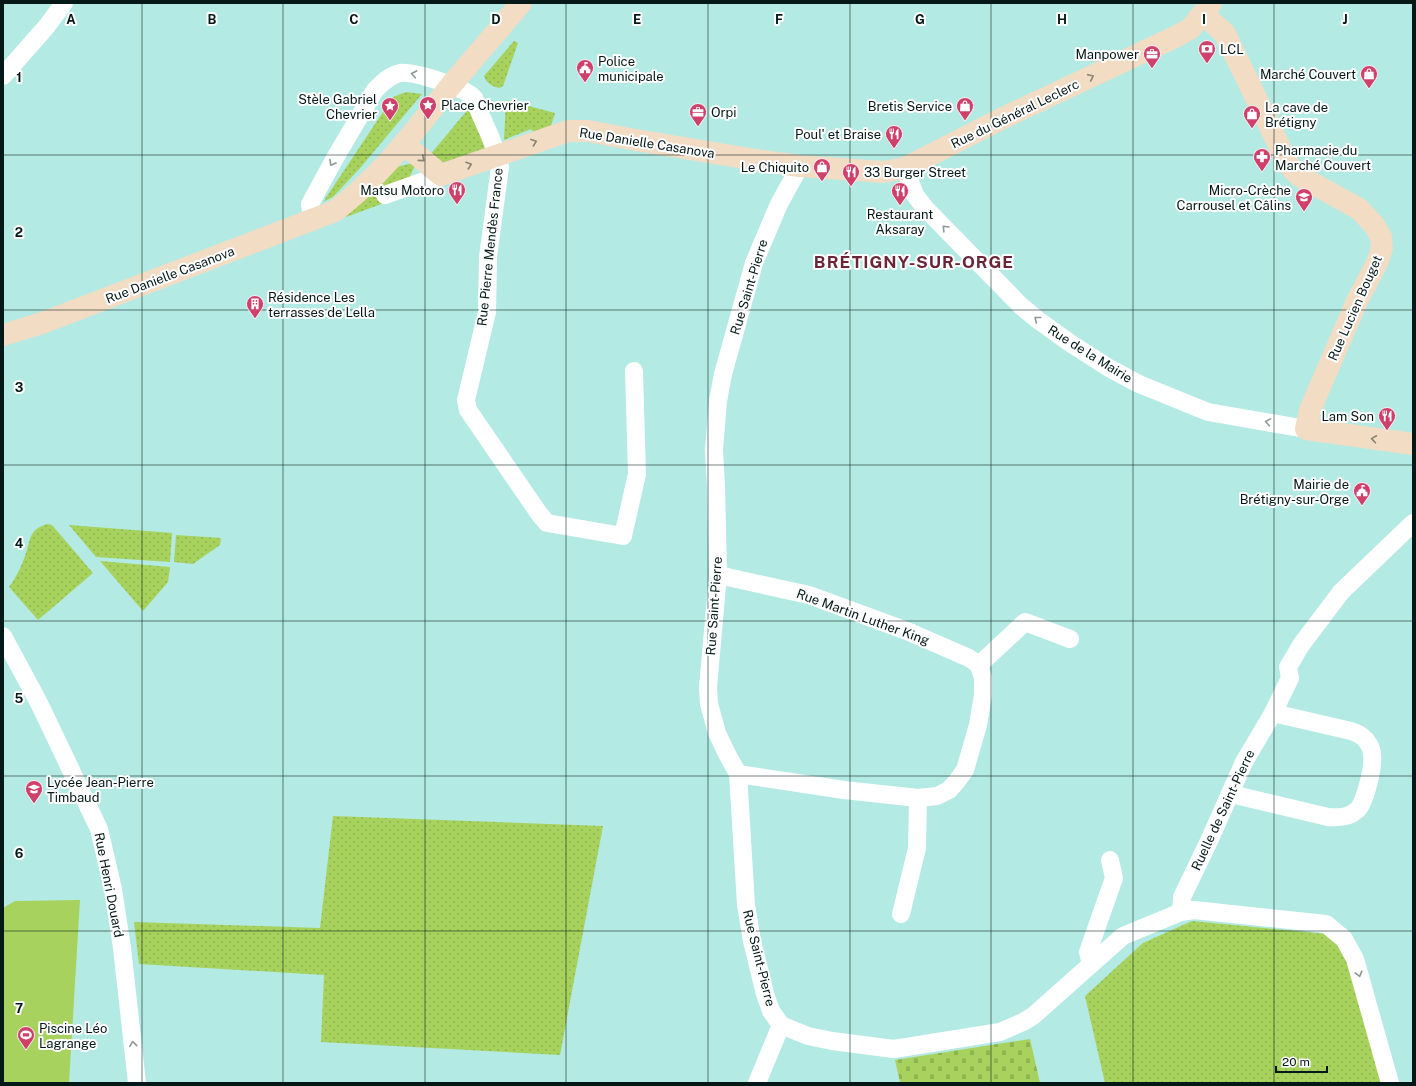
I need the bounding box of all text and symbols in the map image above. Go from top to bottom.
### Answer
text: A [66,12,76,27]
text: B [208,12,217,27]
text: C [349,12,359,27]
text: D [491,12,501,27]
text: E [633,12,641,27]
text: F [775,12,783,27]
text: G [915,12,925,27]
text: H [1057,12,1067,27]
text: I [1202,12,1206,27]
text: J [1342,12,1348,27]
bank icon: LCL [1197,39,1217,64]
place label: LCL [1220,42,1244,57]
office icon: Manpower [1142,44,1162,69]
place label: Manpower [1075,47,1139,62]
place label: Police municipale [598,54,664,84]
public building icon: Police municipale [575,58,595,83]
shop icon: Marché Couvert [1359,64,1379,89]
place label: Marché Couvert [1260,67,1356,82]
text: 1 [16,70,22,85]
one-way arrow [411,71,417,79]
one-way arrow [1086,74,1094,82]
street label: Rue du Général Leclerc [949,76,1081,152]
place label: Stèle Gabriel Chevrier [298,92,377,122]
place icon: Place Chevrier [418,95,438,120]
place icon: Stèle Gabriel Chevrier [380,96,400,121]
shop icon: Bretis Service [955,96,975,121]
place label: Place Chevrier [441,98,529,113]
place label: Bretis Service [868,99,952,114]
place label: La cave de Brétigny [1265,100,1328,130]
office icon: Orpi [688,102,708,127]
shop icon: La cave de Brétigny [1242,104,1262,129]
place label: Orpi [711,105,737,120]
restaurant icon: Poul' et Braise [884,124,904,149]
street label: Rue Danielle Casanova [578,125,716,161]
place label: Poul' et Braise [795,127,881,142]
one-way arrow [530,138,537,147]
place label: Pharmacie du Marché Couvert [1275,143,1371,173]
pharmacy icon: Pharmacie du Marché Couvert [1252,147,1272,172]
one-way arrow [418,155,425,162]
shop icon: Le Chiquito [812,157,832,182]
one-way arrow [329,159,337,167]
place label: Le Chiquito [741,160,809,175]
one-way arrow [465,161,472,170]
restaurant icon: 33 Burger Street [841,162,861,187]
place label: 33 Burger Street [864,165,966,180]
street label: Rue Pierre Mendès France [474,167,506,327]
restaurant icon: Matsu Motoro [447,180,467,205]
restaurant icon: Restaurant Aksaray [890,181,910,206]
place label: Matsu Motoro [360,183,444,198]
place label: Micro-Crèche Carrousel et Câlins [1177,183,1291,213]
school or university icon: Micro-Crèche Carrousel et Câlins [1294,187,1314,212]
place label: Restaurant Aksaray [867,207,933,237]
text: 2 [15,225,23,240]
one-way arrow [942,225,950,233]
street label: Rue Saint-Pierre [727,237,771,337]
street label: Rue Danielle Casanova [103,243,237,307]
district label: BRÉTIGNY-SUR-ORGE [814,252,1014,272]
street label: Rue Lucien Bouget [1325,253,1385,363]
place label: Résidence Les terrasses de Lella [268,290,375,320]
building icon: Résidence Les terrasses de Lella [245,294,265,319]
one-way arrow [1034,317,1041,324]
street label: Rue de la Mairie [1045,322,1135,386]
text: 3 [15,380,24,395]
restaurant icon: Lam Son [1377,406,1397,431]
place label: Lam Son [1322,409,1374,424]
one-way arrow [1264,418,1271,427]
one-way arrow [1371,435,1377,444]
place label: Mairie de Brétigny-sur-Orge [1240,477,1349,507]
public building icon: Mairie de Brétigny-sur-Orge [1352,481,1372,506]
text: 4 [15,536,24,551]
street label: Rue Saint-Pierre [703,556,725,656]
street label: Rue Martin Luther King [795,586,931,648]
text: 5 [15,691,24,706]
street label: Ruelle de Saint-Pierre [1188,747,1258,873]
place label: Lycée Jean-Pierre Timbaud [47,775,154,805]
school or university icon: Lycée Jean-Pierre Timbaud [24,779,44,804]
street label: Rue Henri Douard [91,831,127,939]
text: 6 [15,846,24,861]
street label: Rue Saint-Pierre [740,908,778,1008]
one-way arrow [1354,970,1363,977]
text: 7 [15,1001,23,1016]
place label: Piscine Léo Lagrange [39,1021,107,1051]
sports icon: Piscine Léo Lagrange [16,1025,36,1050]
one-way arrow [128,1041,137,1047]
scale bar [1276,1048,1327,1074]
text: 20 m [1282,1055,1310,1069]

